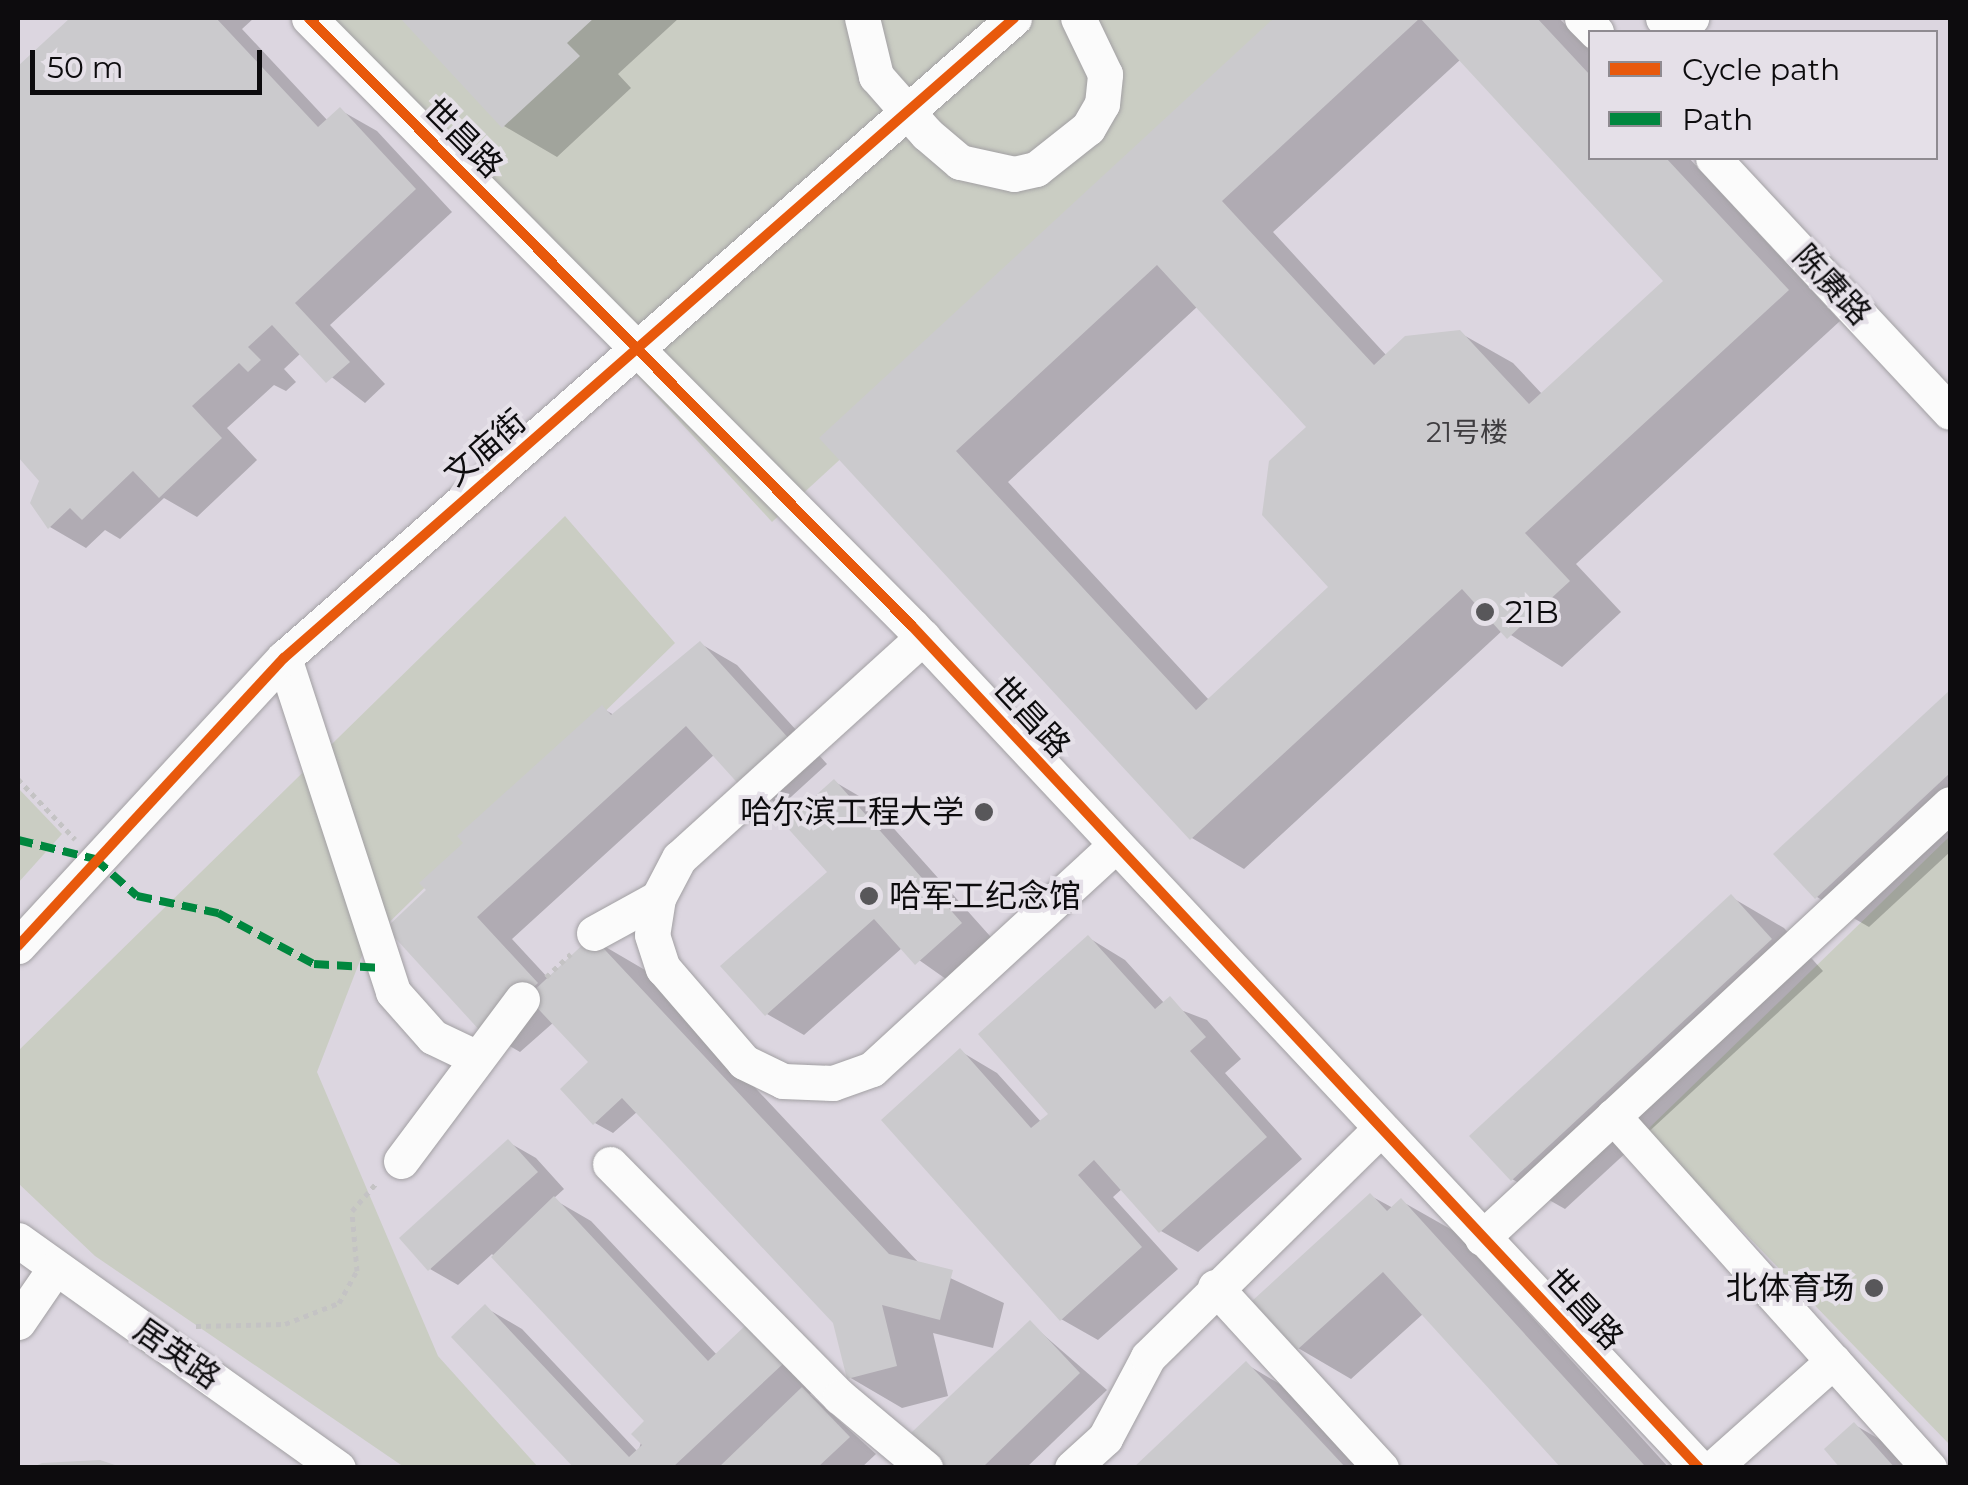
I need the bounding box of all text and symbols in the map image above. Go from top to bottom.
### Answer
scale bar [35,30,268,92]
legend [1588,30,1938,160]
text: 50 m [47,49,124,86]
text: Cycle path [1682,51,1840,88]
street label: 世昌路 [415,90,511,186]
text: Path [1682,101,1753,138]
street label: 陈赓路 [1785,237,1879,333]
street label: 文庙街 [436,402,534,494]
house number: 21号楼 [1426,415,1508,449]
place label: 21B [1505,593,1559,631]
marker: 21B [1474,601,1496,623]
street label: 世昌路 [984,669,1078,765]
place label: 哈尔滨工程大学 [740,793,964,831]
marker: 哈尔滨工程大学 [973,801,995,823]
place label: 哈军工纪念馆 [889,877,1081,915]
marker: 哈军工纪念馆 [858,885,880,907]
street label: 世昌路 [1537,1261,1631,1357]
place label: 北体育场 [1726,1269,1854,1307]
marker: 北体育场 [1863,1277,1885,1299]
street label: 居英路 [127,1311,227,1397]

